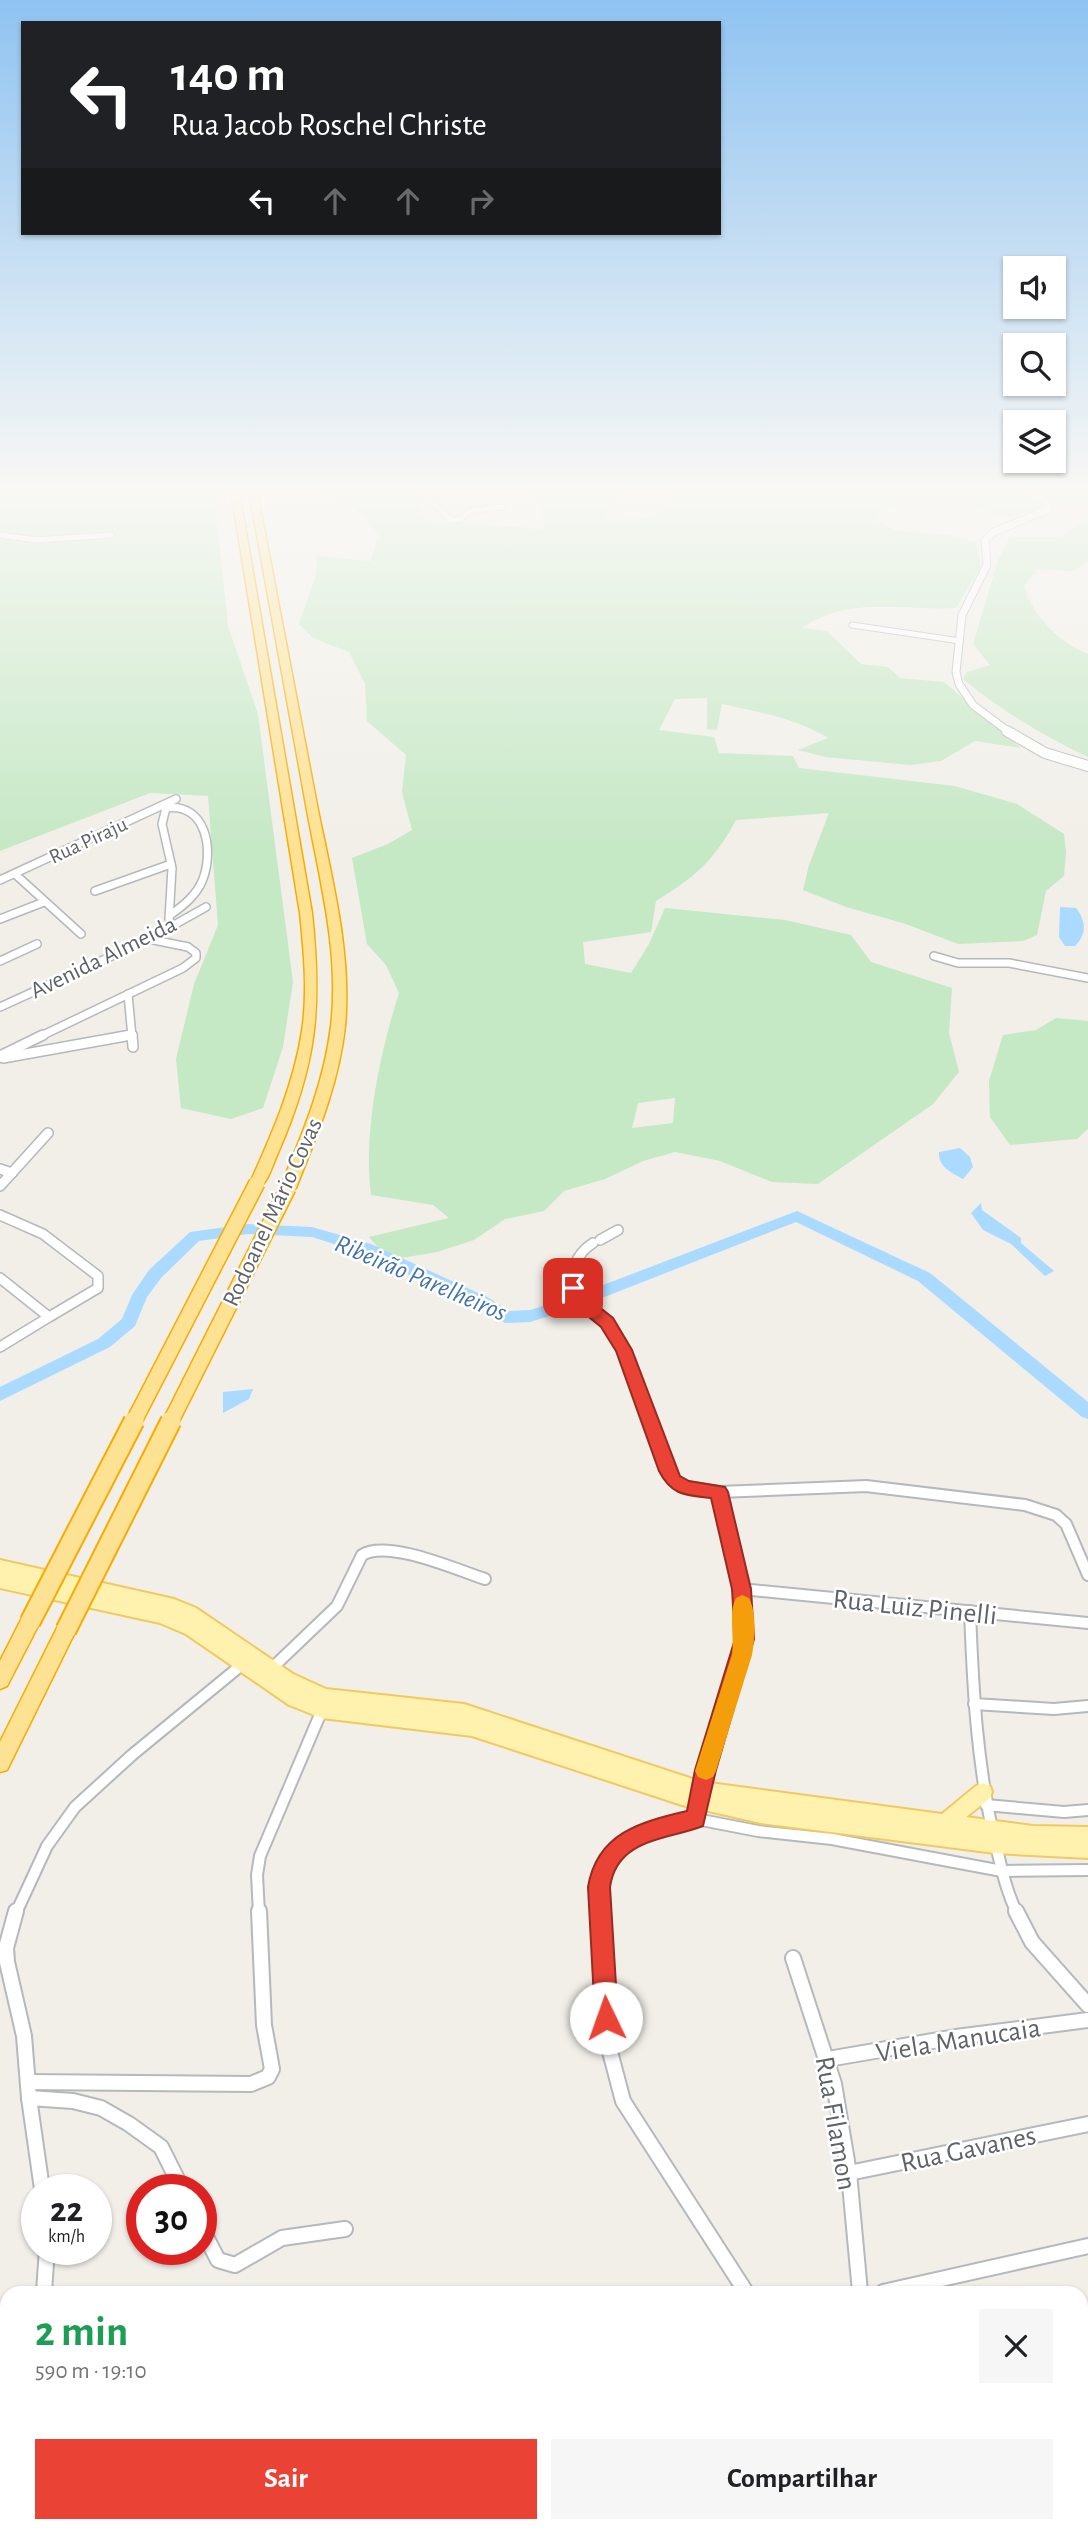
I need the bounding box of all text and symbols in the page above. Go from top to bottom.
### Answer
icon: left [56,49,147,140]
text: 140 m [171,51,286,100]
text: Rua Jacob Roschel Christe [171,109,487,141]
icon: left [243,182,281,220]
icon: ahead [316,182,354,220]
icon: ahead [389,182,427,220]
icon: right [462,182,500,220]
map controls [1003,256,1066,473]
button: sound [1003,256,1066,319]
button: search [1003,333,1066,396]
button: layers [1003,410,1066,473]
street label: Rua Piraju [46,813,131,868]
street label: Avenida Almeida [27,912,180,1004]
street label: Rodoanel Mário Covas [219,1115,327,1310]
water label: Ribeirão Parelheiros [331,1230,510,1326]
pin [543,1258,603,1318]
icon: arrive [554,1269,592,1307]
street label: Rua Luiz Pinelli [831,1585,998,1631]
position arrow [569,1981,643,2055]
street label: Viela Manucaia [874,2014,1043,2068]
street label: Rua Filamon [809,2054,861,2193]
street label: Rua Gavanes [898,2122,1039,2178]
speed limit sign: 30 [126,2174,217,2265]
text: 22 [50,2193,83,2228]
text: km/h [48,2228,85,2246]
button: close [979,2309,1053,2383]
text: 2 min [35,2311,128,2353]
text: 590 m · 19:10 [35,2360,147,2383]
button: Sair [35,2439,537,2519]
button: Compartilhar [551,2439,1053,2519]

